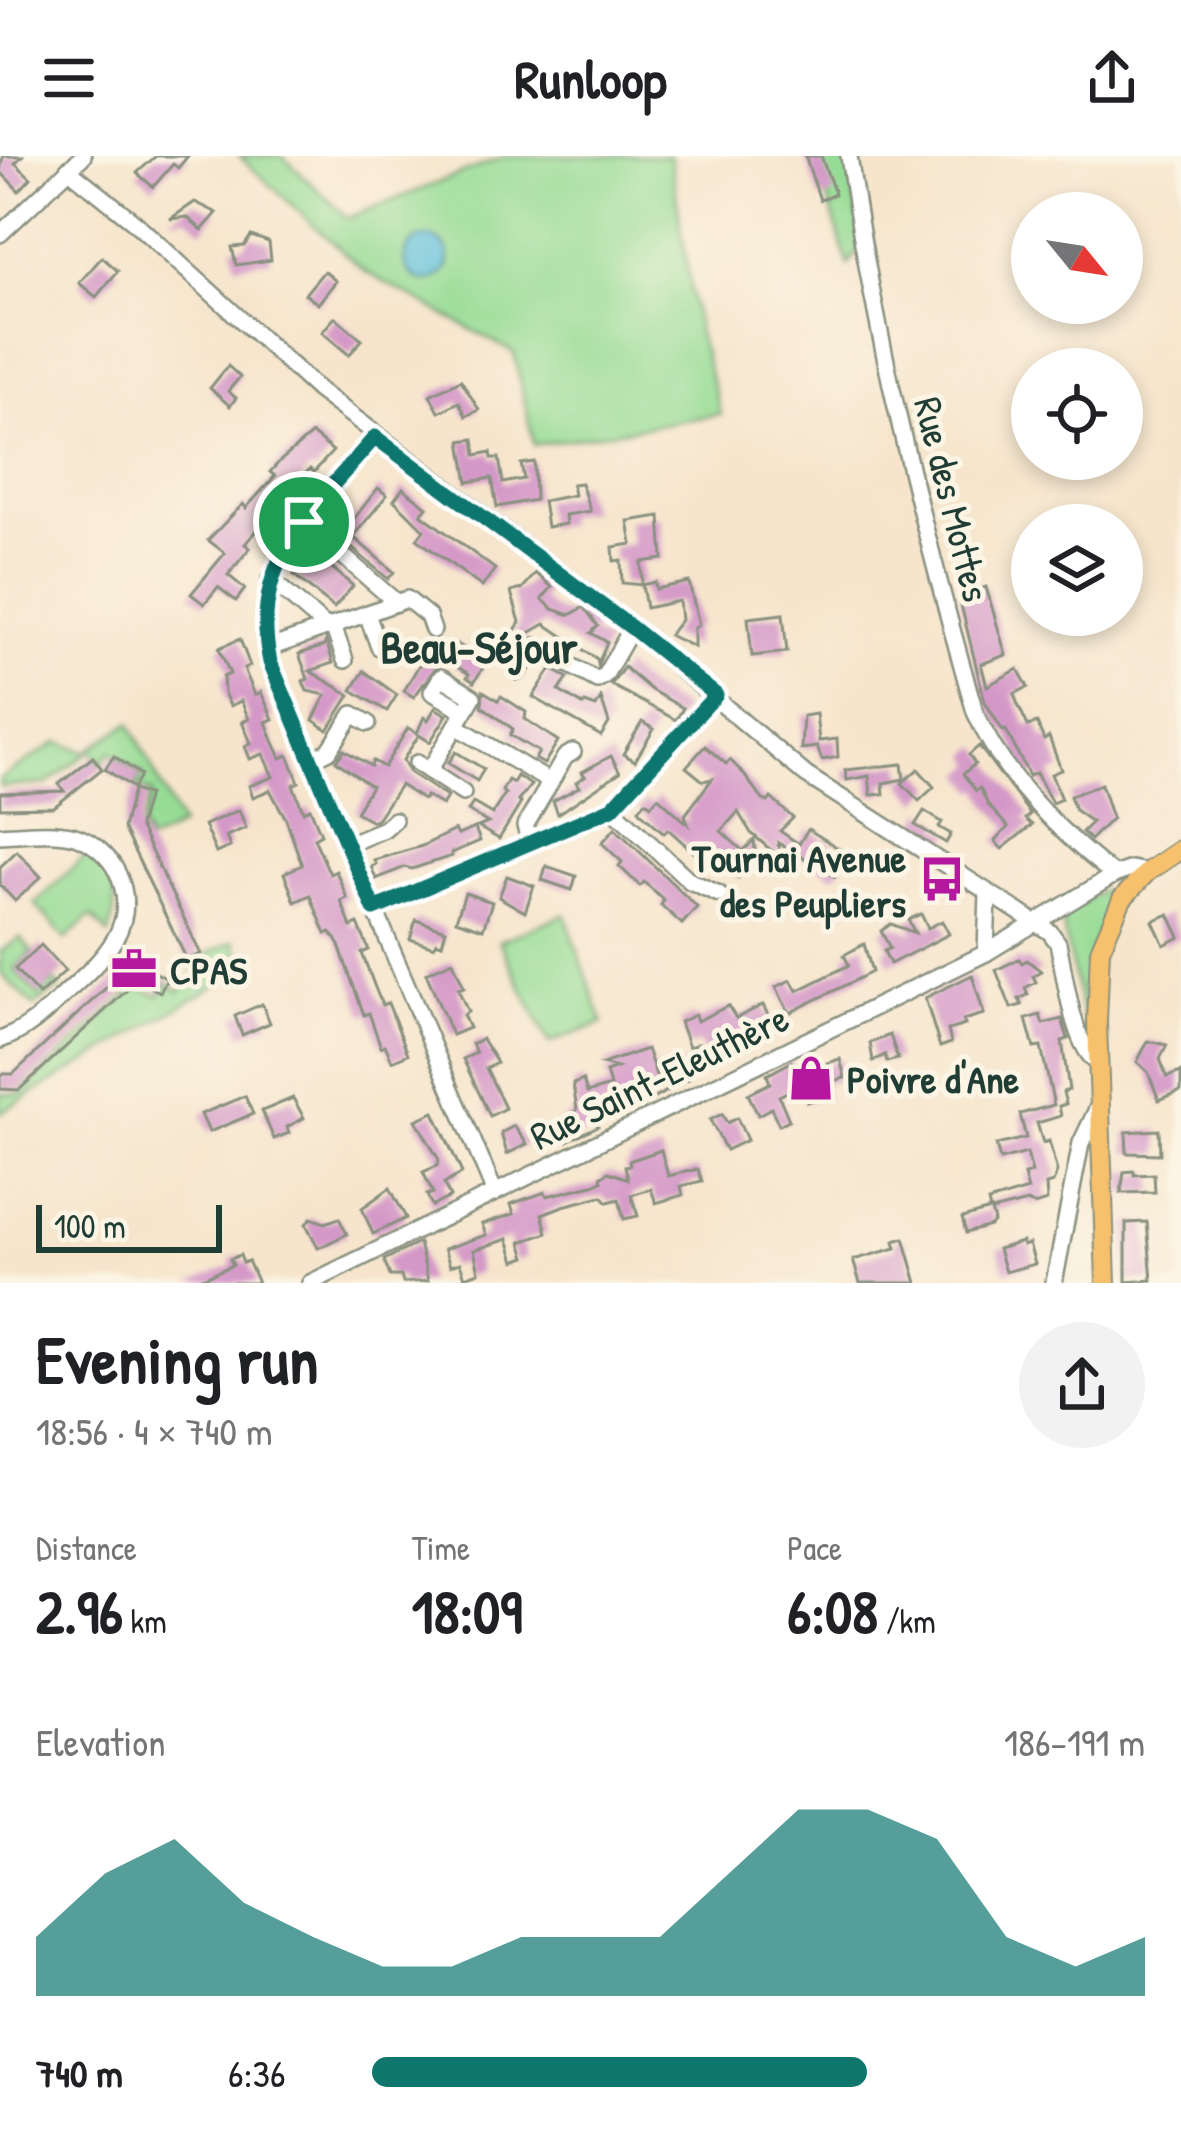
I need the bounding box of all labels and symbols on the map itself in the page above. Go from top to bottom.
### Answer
north arrow [1011,192,1143,324]
street label: Rue des Mottes [902,391,1004,607]
pin [253,471,355,573]
district label: Beau-Séjour [380,616,578,677]
place label: Tournai Avenue des Peupliers [691,831,906,930]
bus stop icon: Tournai Avenue des Peupliers [917,854,967,904]
place label: CPAS [170,943,247,996]
office icon: CPAS [109,944,159,994]
street label: Rue Saint-Eleuthère [521,991,797,1161]
place label: Poivre d'Ane [847,1052,1020,1105]
shop icon: Poivre d'Ane [786,1053,836,1103]
scale bar [36,1199,222,1252]

